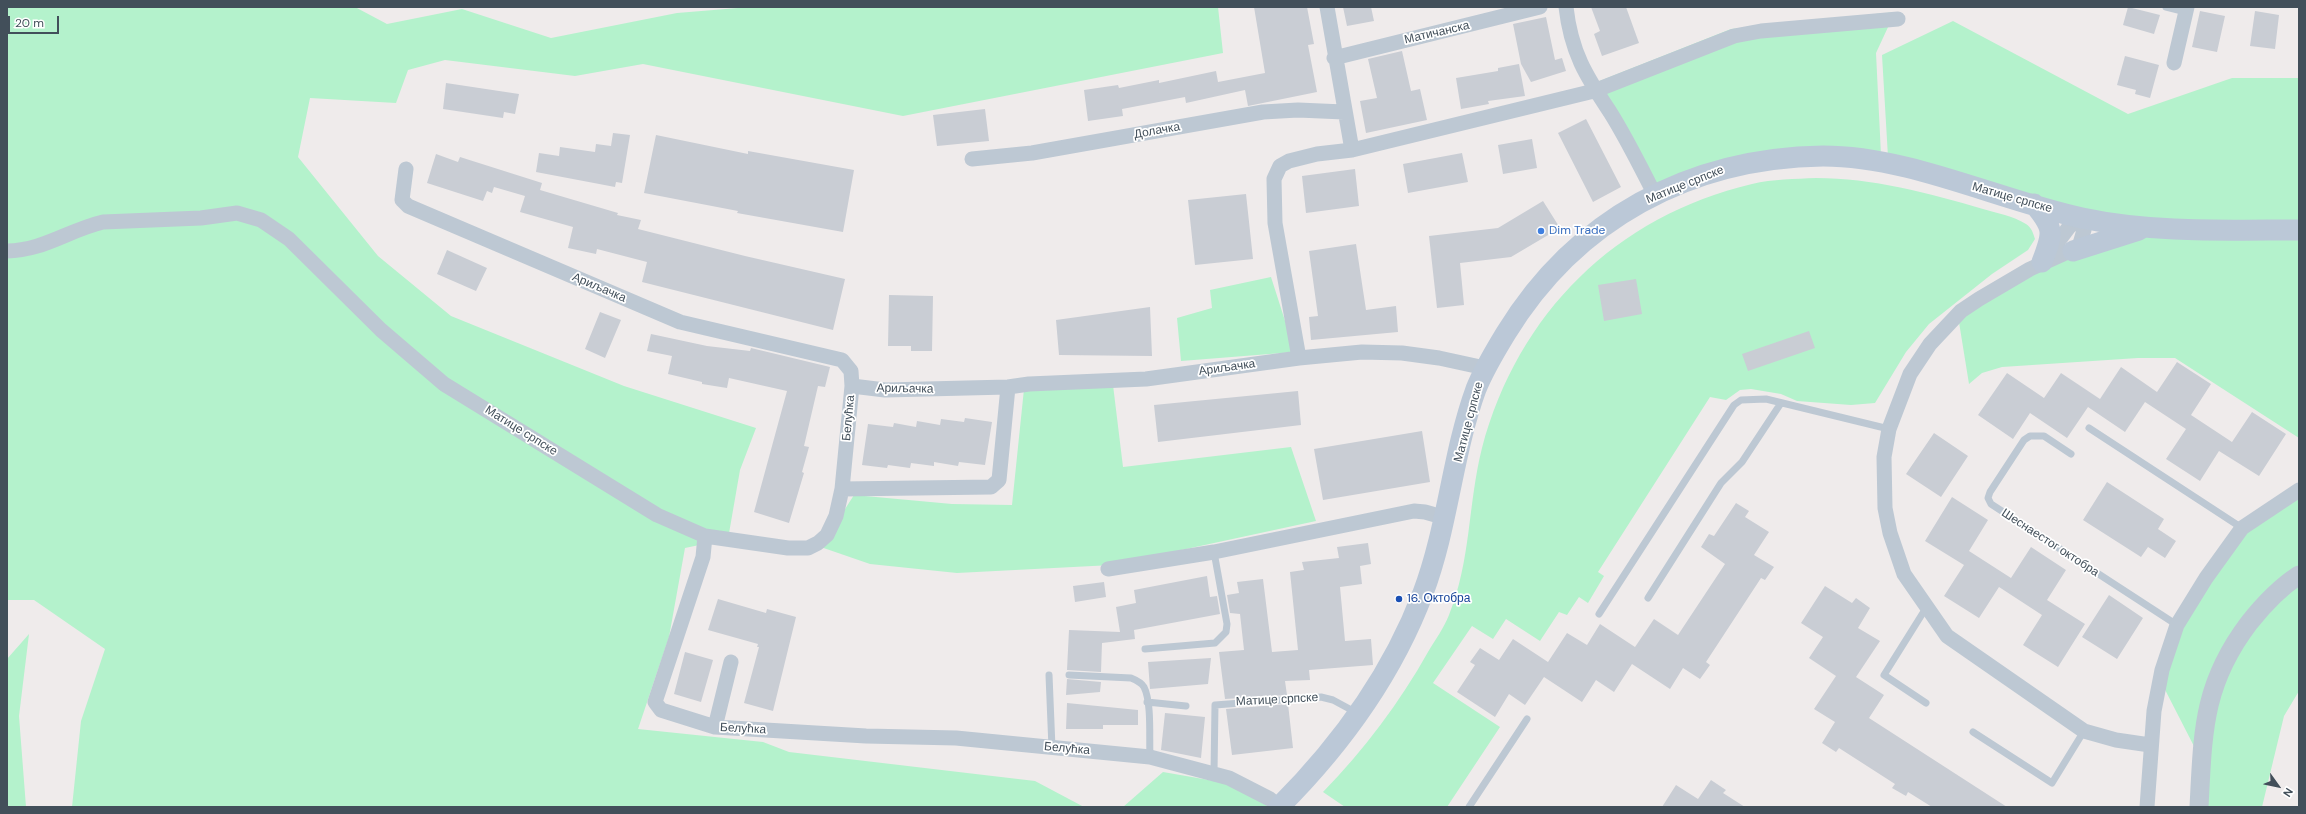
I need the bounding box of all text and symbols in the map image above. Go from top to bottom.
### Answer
scale bar [10,8,61,34]
text: 20 m [15,15,44,31]
street label: Матичанска [1403,19,1471,47]
street label: Долачка [1133,120,1181,142]
street label: Матице српске [1644,163,1726,207]
street label: Матице српске [1970,180,2054,216]
place label: Dim Trade [1549,224,1605,238]
marker: Dim Trade [1536,226,1546,236]
street label: Ариљачка [570,270,628,306]
street label: Ариљачка [1198,357,1256,379]
street label: Матице српске [1451,380,1487,464]
street label: Ариљачка [876,381,934,397]
street label: Белућка [840,394,858,442]
street label: Матице српске [482,403,560,459]
street label: Шеснаестог октобра [1998,506,2102,580]
place label: 16. Октобра [1407,592,1470,606]
marker: 16. Октобра [1394,594,1404,604]
street label: Матице српске [1235,691,1319,709]
street label: Белућка [720,721,766,737]
street label: Белућка [1043,740,1091,758]
north arrow [2258,766,2298,806]
text: N [2280,785,2296,800]

